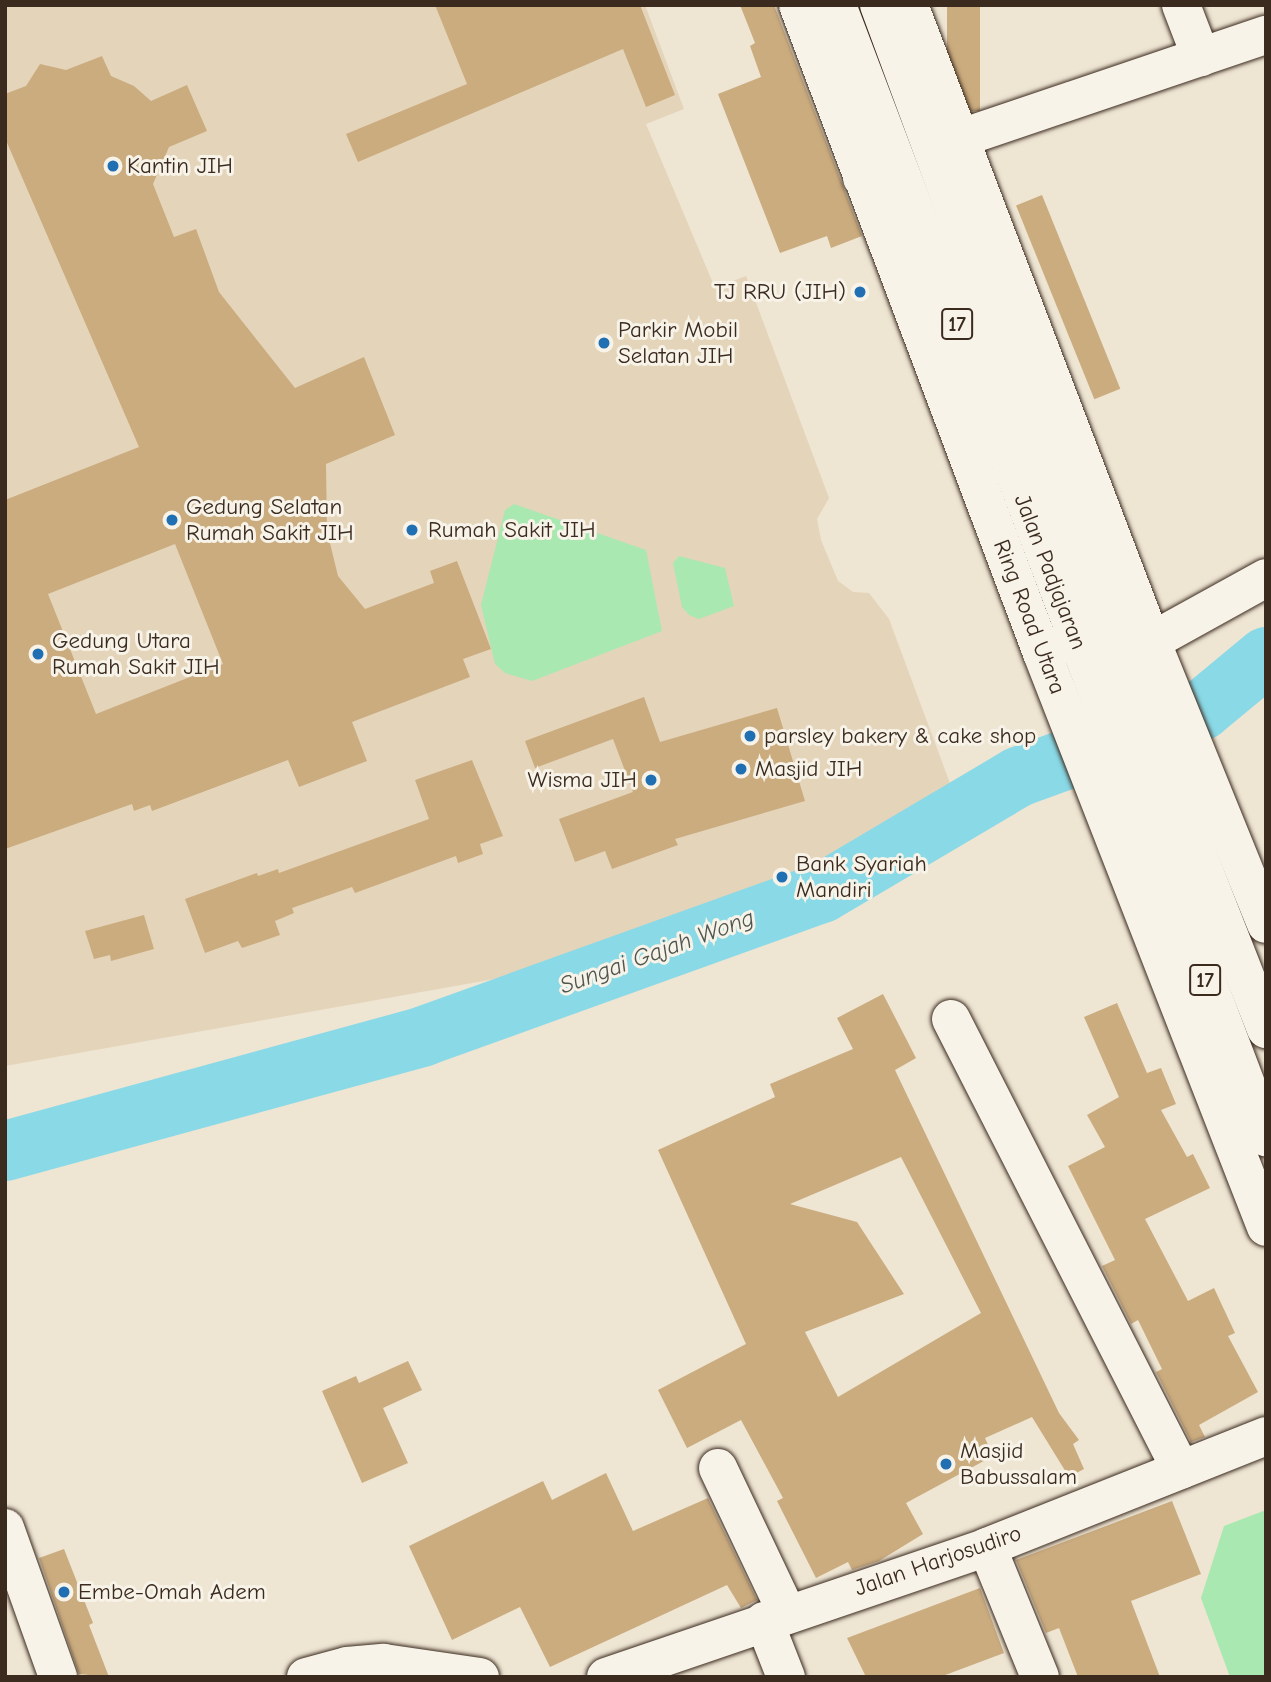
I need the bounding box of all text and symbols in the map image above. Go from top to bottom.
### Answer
place label: Kantin JIH [127,152,233,180]
marker: Kantin JIH [105,158,121,174]
place label: TJ RRU (JIH) [714,278,846,306]
marker: TJ RRU (JIH) [852,284,868,300]
road number: 17 [940,306,974,342]
place label: Parkir Mobil Selatan JIH [618,316,738,370]
marker: Parkir Mobil Selatan JIH [596,335,612,351]
street label: Jalan Padjajaran [1008,491,1092,653]
place label: Gedung Selatan Rumah Sakit JIH [186,493,354,547]
marker: Gedung Selatan Rumah Sakit JIH [164,512,180,528]
place label: Rumah Sakit JIH [428,516,596,544]
marker: Rumah Sakit JIH [402,520,422,540]
street label: Ring Road Utara [987,536,1071,698]
place label: Gedung Utara Rumah Sakit JIH [52,627,220,681]
marker: Gedung Utara Rumah Sakit JIH [30,646,46,662]
place label: parsley bakery & cake shop [764,722,1036,750]
marker: parsley bakery & cake shop [742,728,758,744]
place label: Masjid JIH [755,755,862,783]
marker: Masjid JIH [733,761,749,777]
place label: Wisma JIH [528,766,637,794]
marker: Wisma JIH [643,772,659,788]
place label: Bank Syariah Mandiri [796,850,927,904]
marker: Bank Syariah Mandiri [774,869,790,885]
water label: Sungai Gajah Wong [556,903,758,1001]
road number: 17 [1188,962,1222,998]
place label: Masjid Babussalam [960,1437,1077,1491]
marker: Masjid Babussalam [938,1456,954,1472]
street label: Jalan Harjosudiro [851,1520,1025,1602]
place label: Embe-Omah Adem [78,1578,266,1606]
marker: Embe-Omah Adem [56,1584,72,1600]

